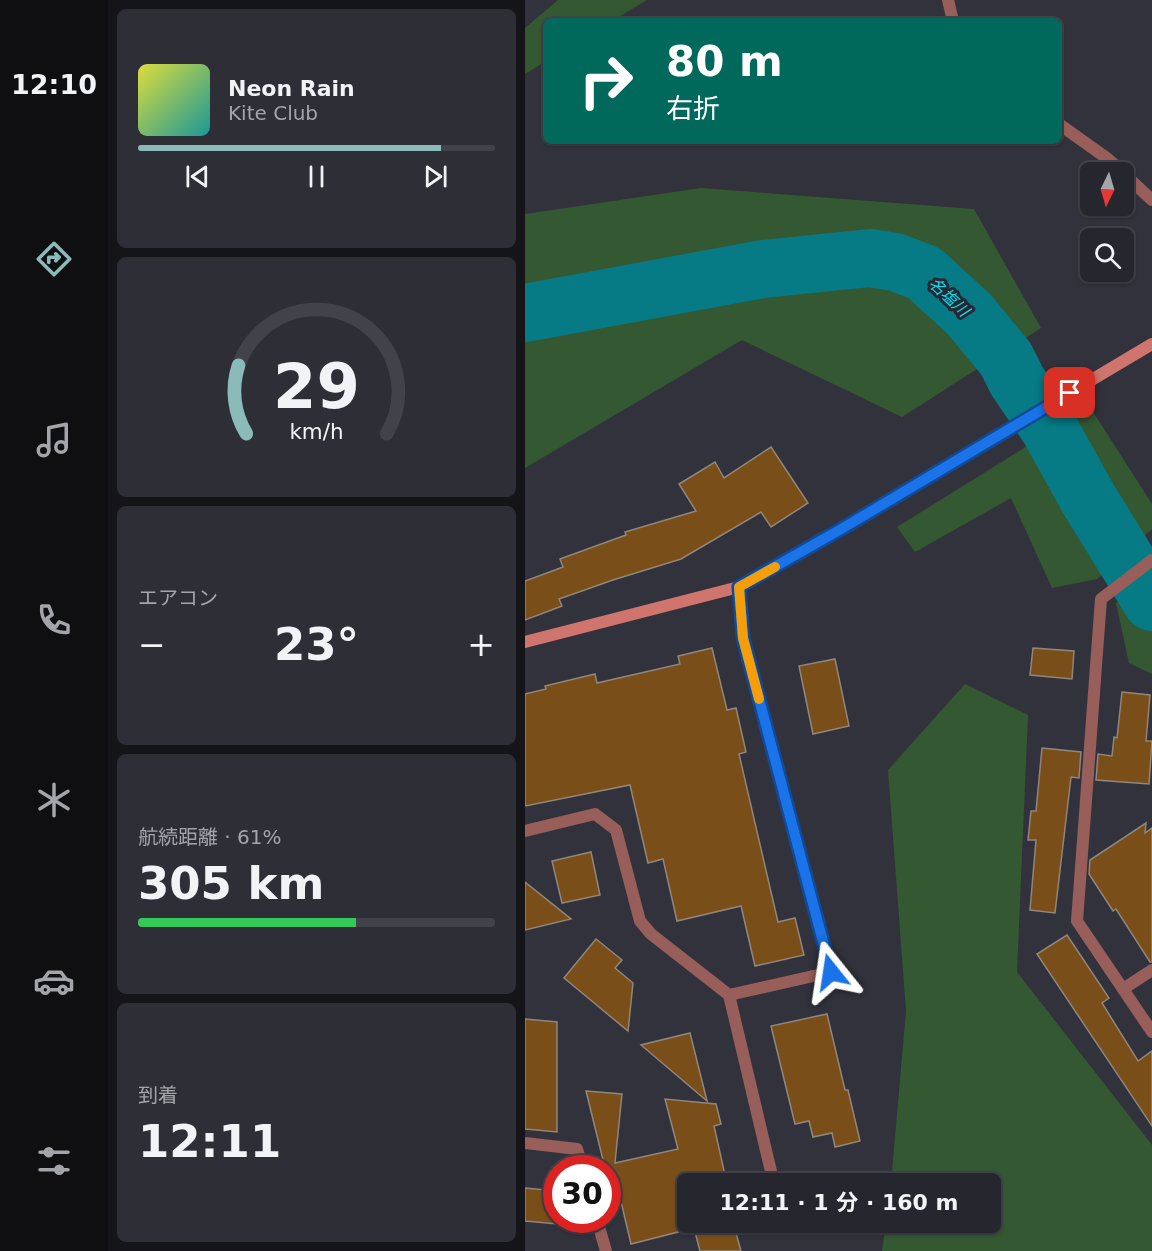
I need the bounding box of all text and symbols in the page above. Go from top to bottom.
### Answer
text: 80 m [666,37,783,86]
icon: right [567,42,645,120]
text: 12:10 [11,69,97,100]
text: Neon Rain [228,76,355,101]
text: 右折 [666,93,720,124]
text: Kite Club [228,101,318,125]
icon: previous [181,160,214,193]
icon: pause [300,160,333,193]
icon: next [419,160,452,193]
north arrow [1080,162,1134,216]
map controls [1080,162,1134,282]
button: search [1080,228,1134,282]
icon: directions [33,238,75,280]
water label: 名塩川 [925,274,974,322]
text: 29 [273,350,360,423]
pin [1044,367,1095,418]
icon: arrive [1053,376,1086,409]
icon: music [33,419,75,461]
text: km/h [289,420,344,445]
text: エアコン [138,586,218,610]
icon: phone [33,599,75,641]
text: 23° [274,618,359,671]
text: − [138,625,166,664]
text: + [467,625,495,664]
icon: climate [33,779,75,821]
text: 航続距離 · 61% [138,825,282,849]
text: 305 km [138,857,324,910]
position arrow [799,940,863,1004]
icon: car [33,960,75,1002]
text: 到着 [138,1083,178,1107]
text: 12:11 [138,1115,281,1168]
icon: filters [33,1140,75,1182]
speed limit sign: 30 [543,1155,621,1233]
text: 12:11 · 1 分 · 160 m [720,1190,958,1215]

